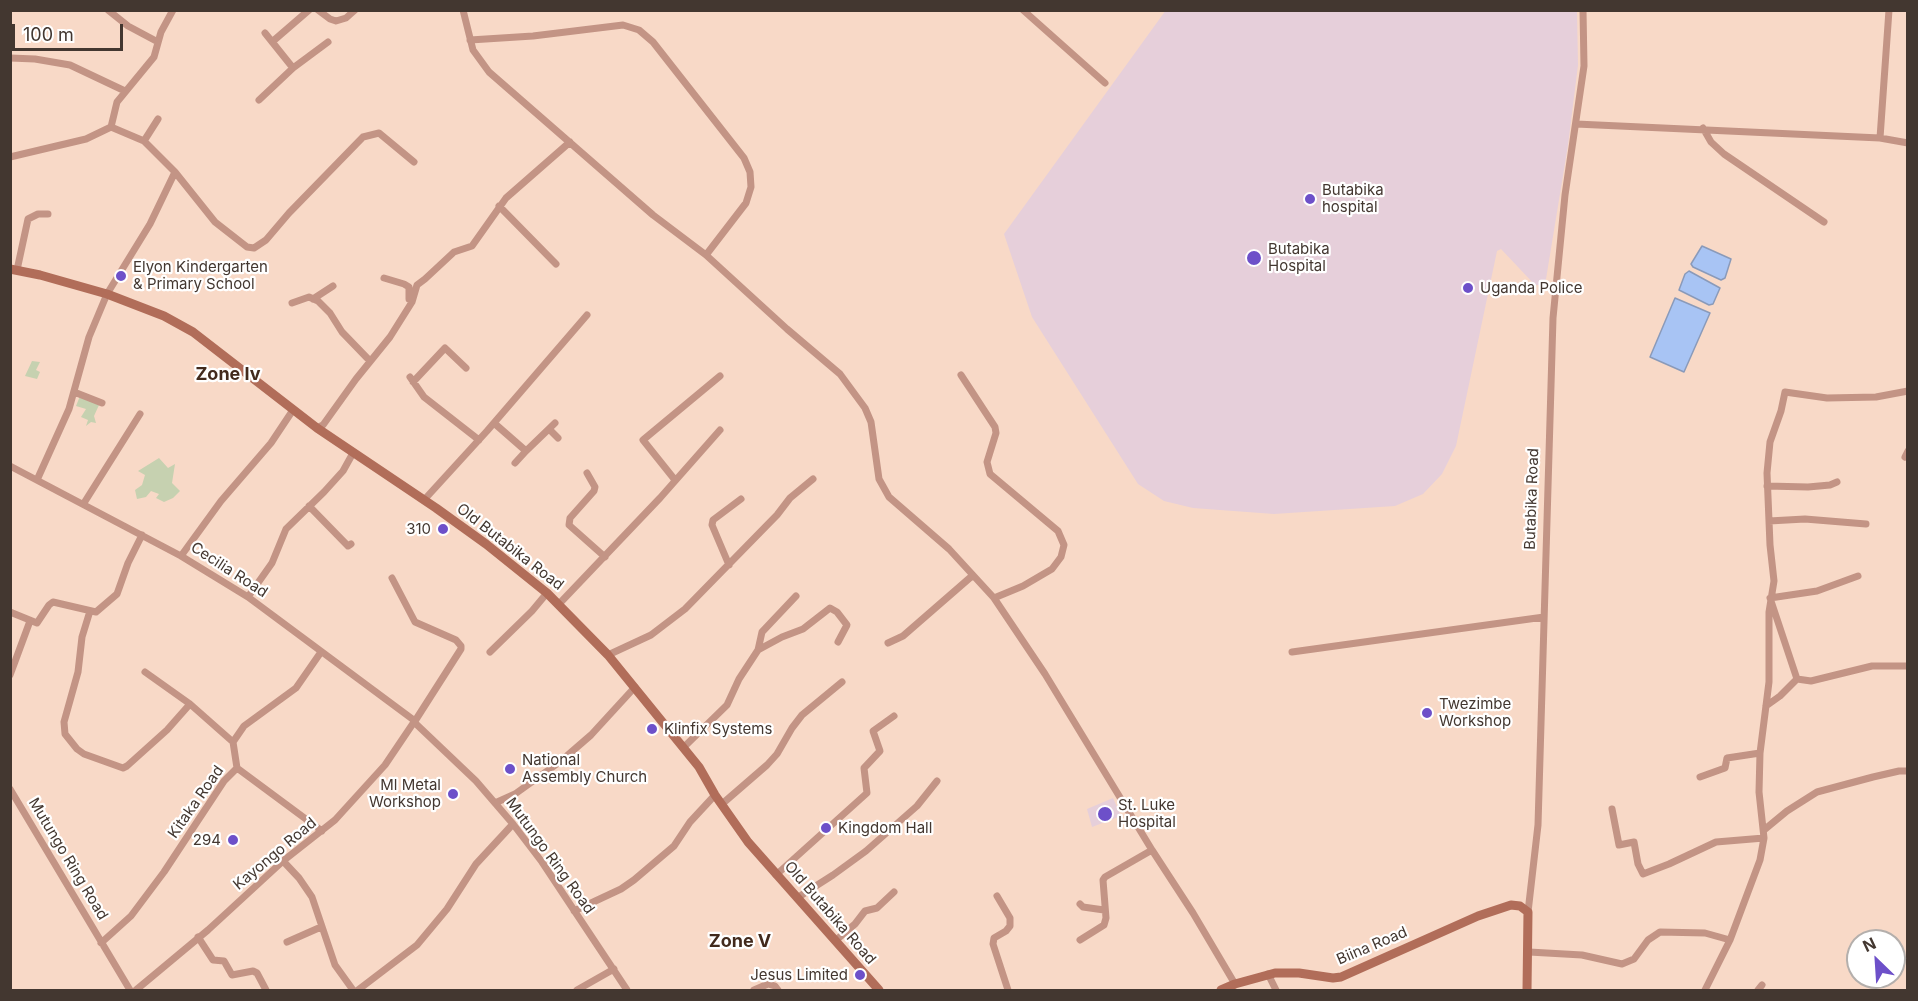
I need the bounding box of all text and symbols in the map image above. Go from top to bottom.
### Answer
scale bar [15,12,126,50]
text: 100 m [23,24,74,45]
place label: Butabika hospital [1322,181,1384,216]
marker: Butabika hospital [1303,192,1317,206]
place label: Butabika Hospital [1268,240,1330,275]
marker: Butabika Hospital [1245,249,1263,267]
place label: Elyon Kindergarten & Primary School [133,258,268,293]
marker: Elyon Kindergarten & Primary School [114,269,128,283]
place label: Uganda Police [1480,279,1583,297]
marker: Uganda Police [1461,281,1475,295]
district label: Zone Iv [195,364,261,386]
street label: Butabika Road [1521,448,1543,550]
street label: Old Butabika Road [453,500,567,594]
place label: 310 [406,520,431,538]
marker: 310 [436,522,450,536]
street label: Cecilia Road [187,538,271,602]
place label: Twezimbe Workshop [1439,695,1511,730]
marker: Twezimbe Workshop [1420,706,1434,720]
place label: Klinfix Systems [664,720,772,738]
marker: Klinfix Systems [645,722,659,736]
place label: National Assembly Church [522,751,647,786]
street label: Kitaka Road [164,762,228,842]
marker: National Assembly Church [503,762,517,776]
place label: Ml Metal Workshop [369,776,441,811]
marker: Ml Metal Workshop [446,787,460,801]
street label: Mutungo Ring Road [502,794,598,918]
street label: Mutungo Ring Road [24,795,112,923]
place label: St. Luke Hospital [1118,796,1176,831]
marker: St. Luke Hospital [1096,805,1114,823]
street label: Kayongo Road [230,814,320,894]
place label: Kingdom Hall [838,819,932,837]
marker: Kingdom Hall [819,821,833,835]
place label: 294 [193,831,221,849]
marker: 294 [226,833,240,847]
street label: Old Butabika Road [780,858,880,968]
street label: Biina Road [1334,923,1410,969]
north arrow [1846,929,1906,989]
district label: Zone V [709,931,771,953]
text: N [1859,933,1879,956]
place label: Jesus Limited [750,966,848,984]
marker: Jesus Limited [853,968,867,982]

